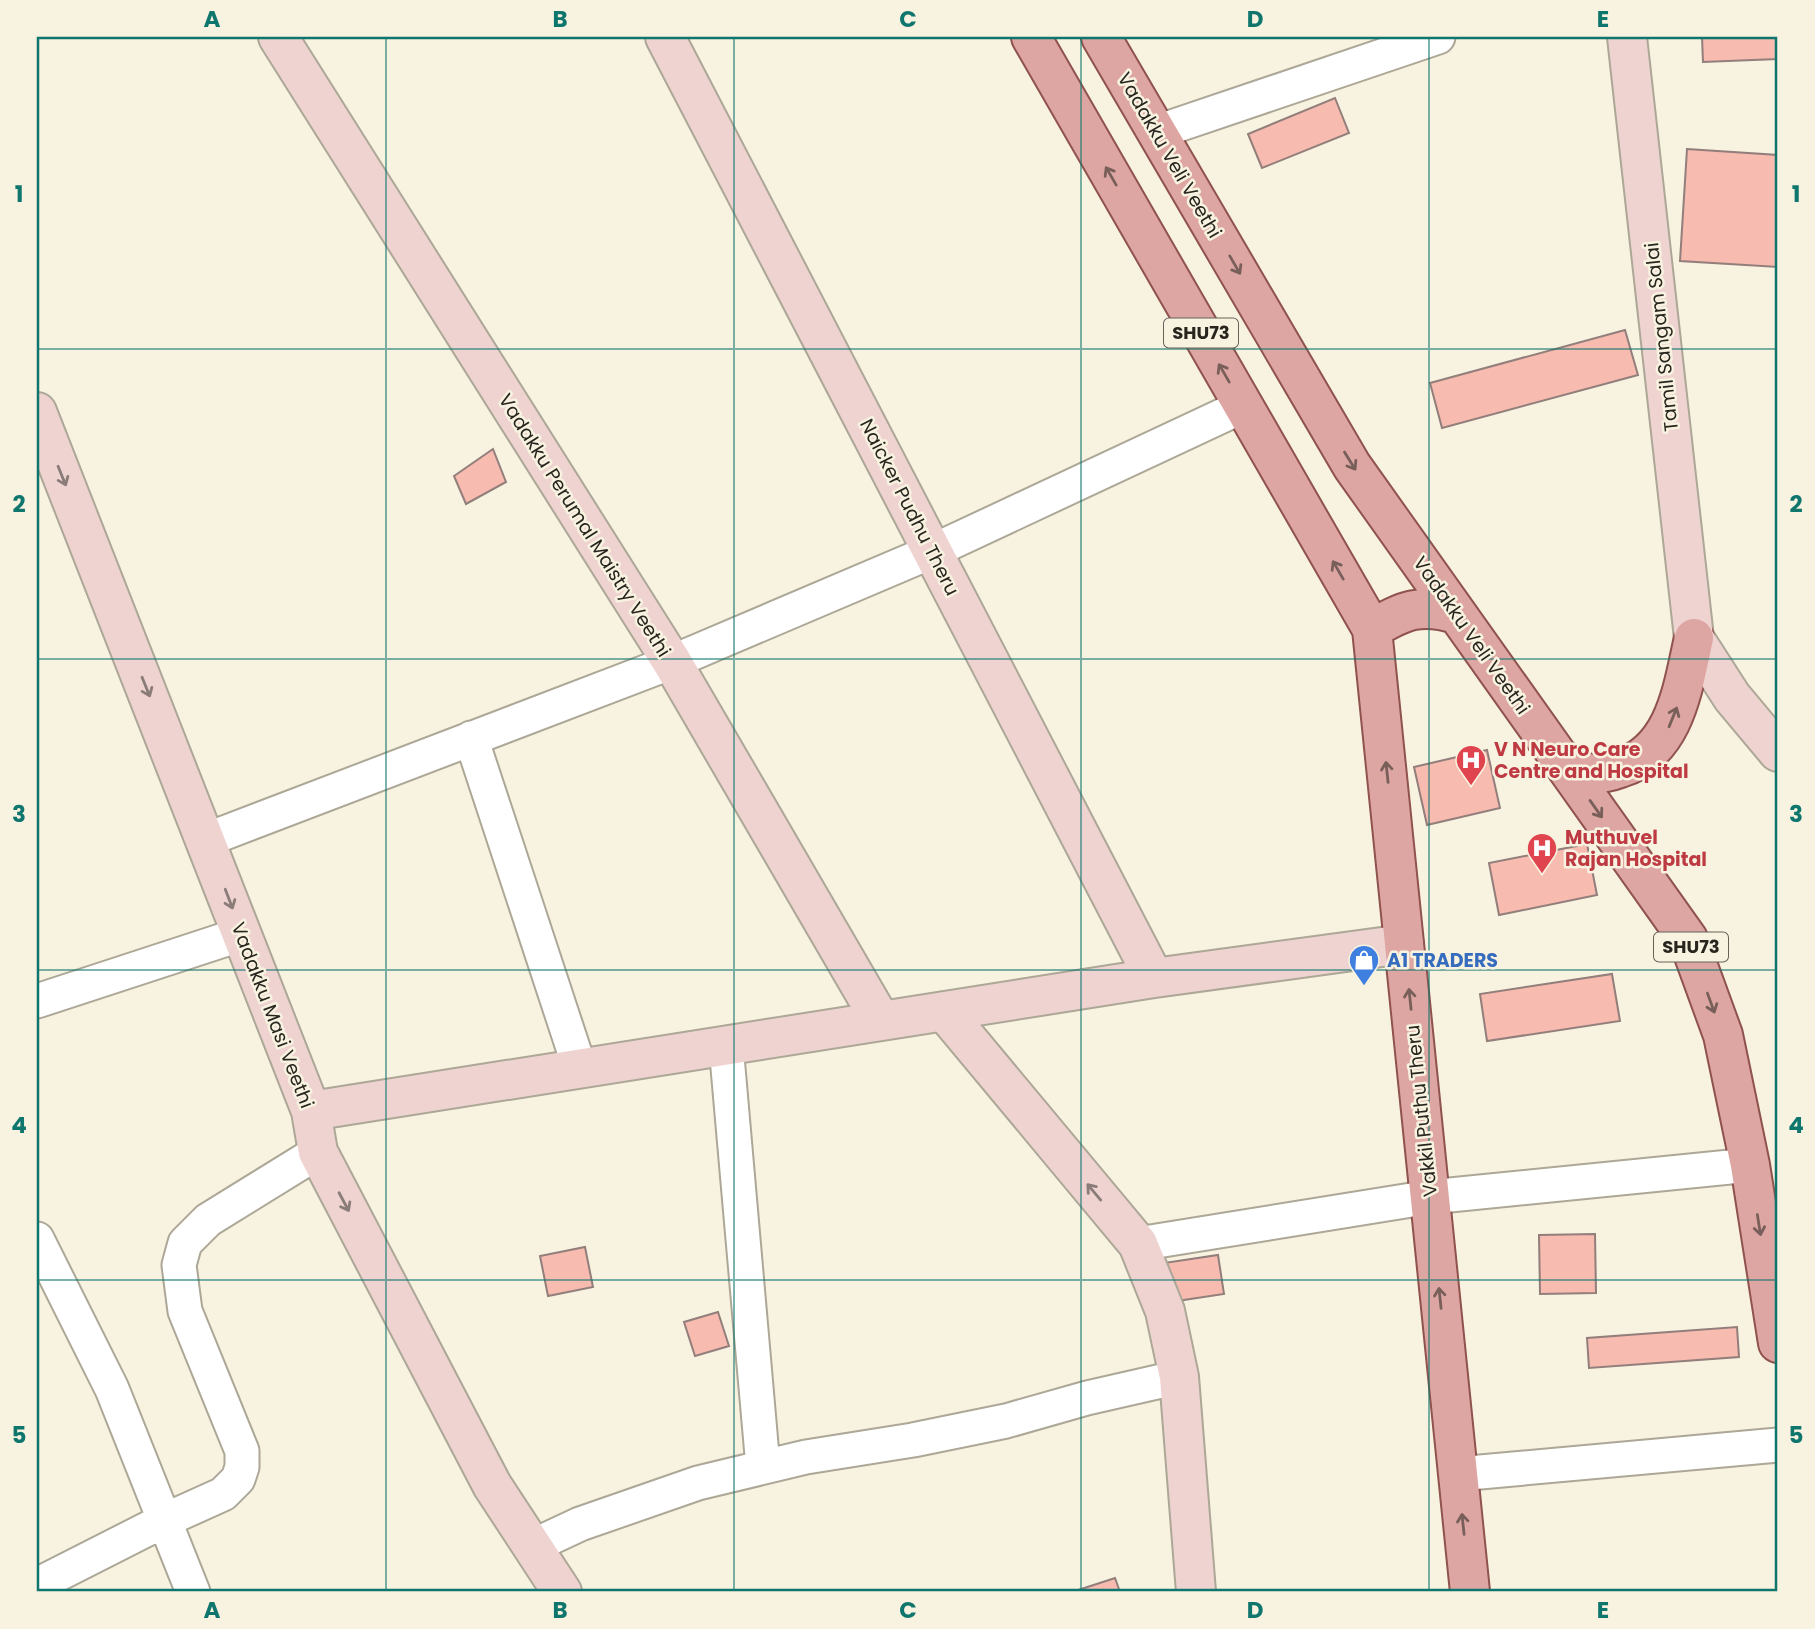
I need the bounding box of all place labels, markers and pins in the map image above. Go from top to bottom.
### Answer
place label: V N Neuro Care Centre and Hospital [1494,736,1689,785]
hospital icon: V N Neuro Care Centre and Hospital [1454,743,1488,787]
place label: Muthuvel Rajan Hospital [1565,824,1707,873]
hospital icon: Muthuvel Rajan Hospital [1525,831,1559,875]
shop icon: A1 TRADERS [1347,943,1381,987]
place label: A1 TRADERS [1387,947,1498,974]

